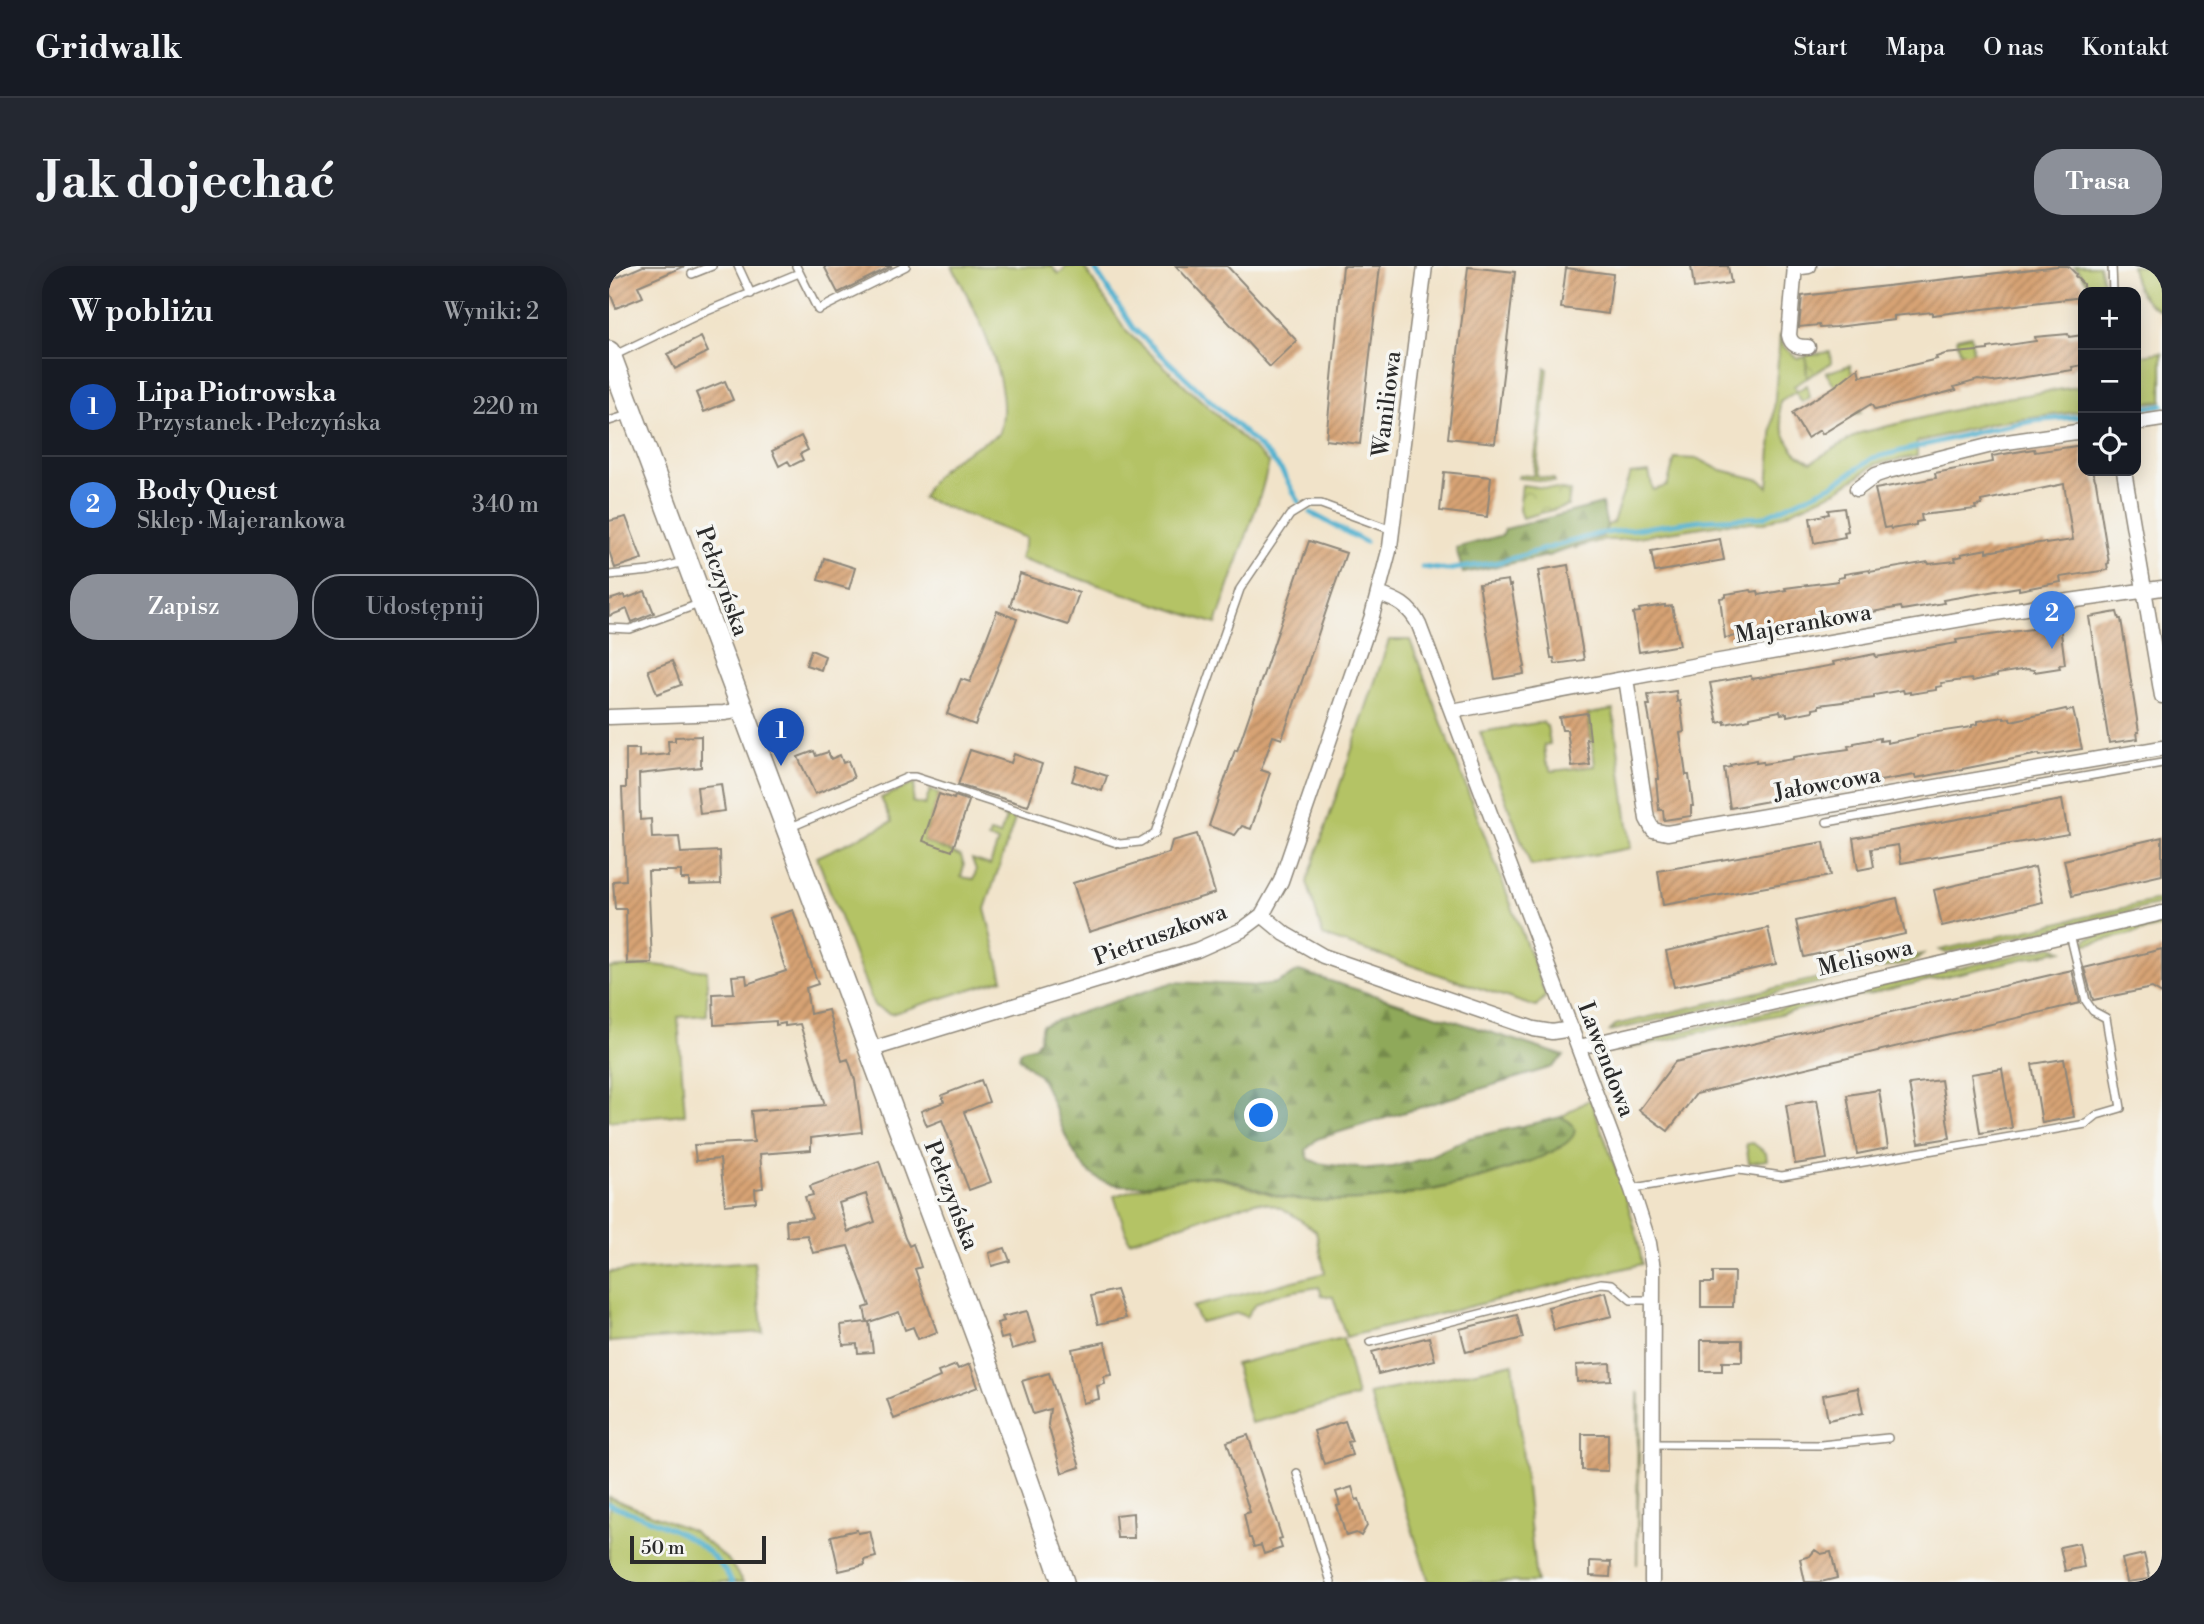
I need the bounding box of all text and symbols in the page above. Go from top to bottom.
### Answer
text: Gridwalk [35,28,182,69]
text: Start [1793,33,1848,63]
text: Mapa [1886,33,1945,63]
text: O nas [1983,33,2044,63]
text: Kontakt [2082,33,2169,63]
button: Trasa [2034,149,2162,215]
text: Jak dojechać [42,152,335,213]
map controls [2078,287,2141,476]
button: + [2078,287,2141,350]
text: W pobliżu [70,293,213,331]
text: Wyniki: 2 [443,298,539,326]
street label: Waniliowa [1366,349,1407,460]
button: − [2078,350,2141,413]
text: Lipa Piotrowska [137,377,336,409]
text: 1 [87,393,99,421]
text: 220 m [473,393,539,421]
text: Przystanek · Pełczyńska [137,409,381,437]
button: locate [2078,413,2141,476]
text: Body Quest [137,475,277,507]
text: 2 [86,491,100,519]
text: 340 m [472,491,539,519]
text: Sklep · Majerankowa [137,507,345,535]
street label: Pełczyńska [689,523,755,640]
button: Zapisz [70,574,298,640]
button: Udostępnij [312,574,539,640]
pin: 2 [2029,591,2075,649]
street label: Majerankowa [1733,598,1874,650]
pin: 1 [758,708,804,766]
street label: Jałowcowa [1771,761,1883,807]
street label: Pietruszkowa [1090,898,1231,972]
street label: Melisowa [1815,933,1916,982]
street label: Lawendowa [1571,998,1641,1121]
your location [1244,1098,1278,1132]
street label: Pełczyńska [917,1137,985,1254]
scale bar [630,1533,767,1565]
text: 50 m [641,1536,685,1560]

